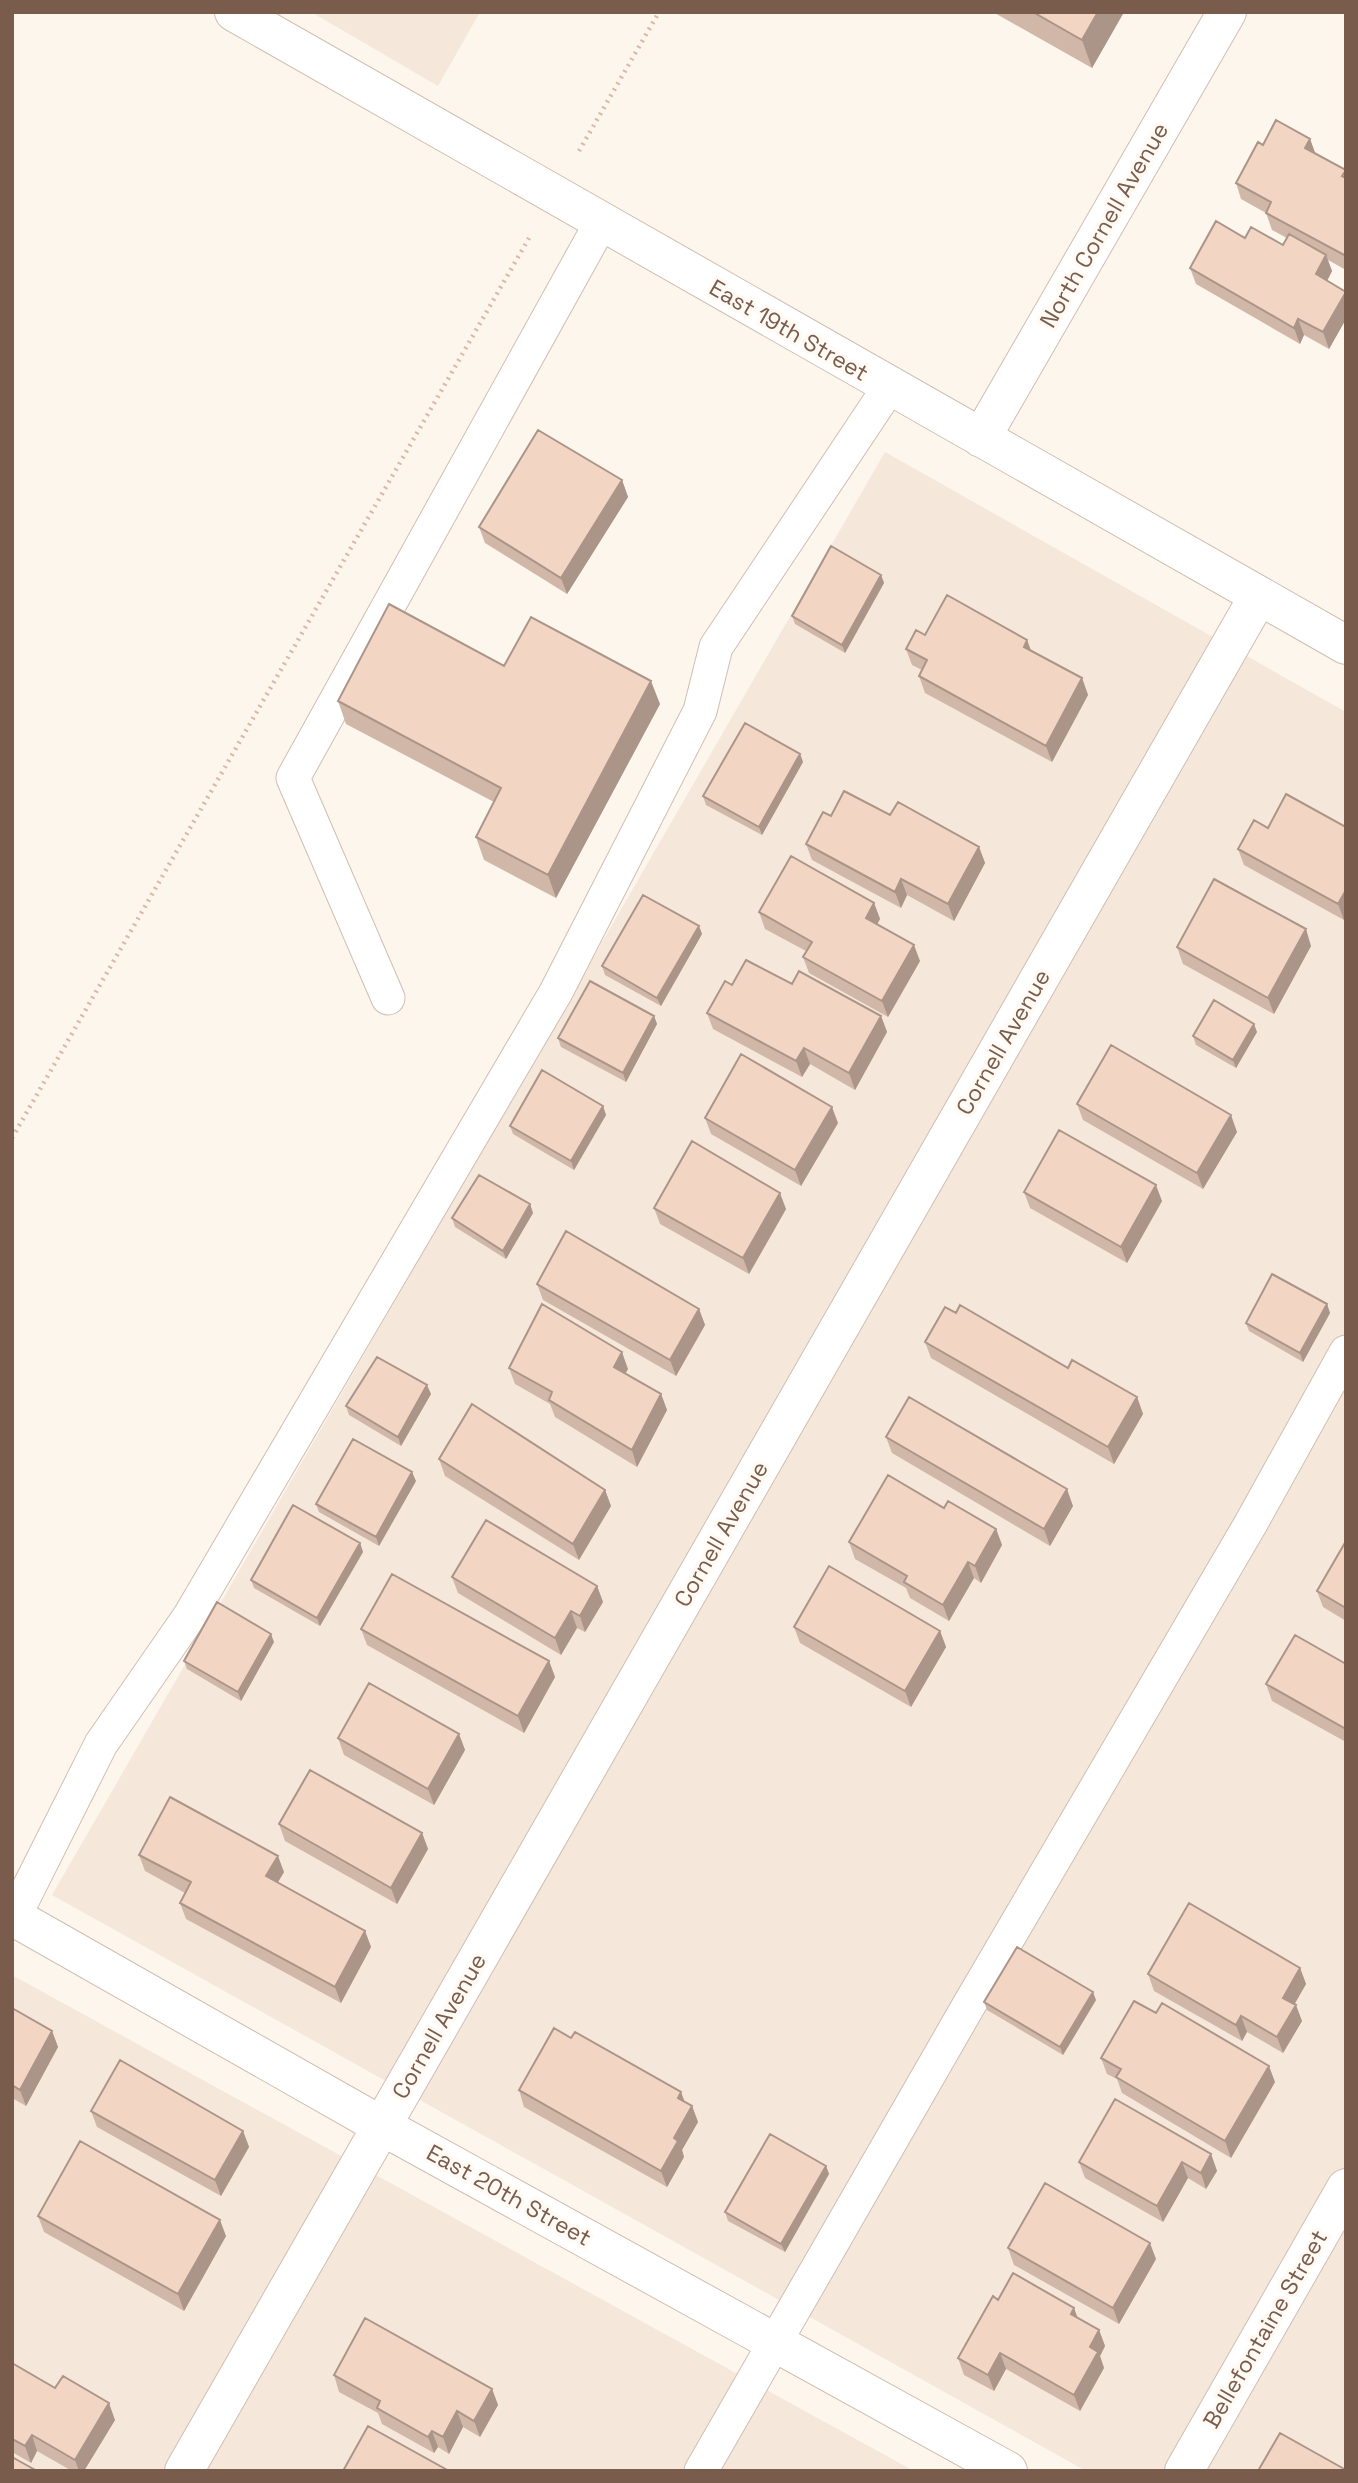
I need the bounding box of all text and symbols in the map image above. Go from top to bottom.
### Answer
street label: North Cornell Avenue [1033,117,1175,333]
street label: East 19th Street [704,272,874,388]
street label: Cornell Avenue [949,964,1057,1120]
street label: Cornell Avenue [667,1456,775,1612]
street label: Cornell Avenue [385,1948,493,2104]
street label: East 20th Street [421,2137,597,2253]
street label: Bellefontaine Street [1196,2224,1334,2434]

